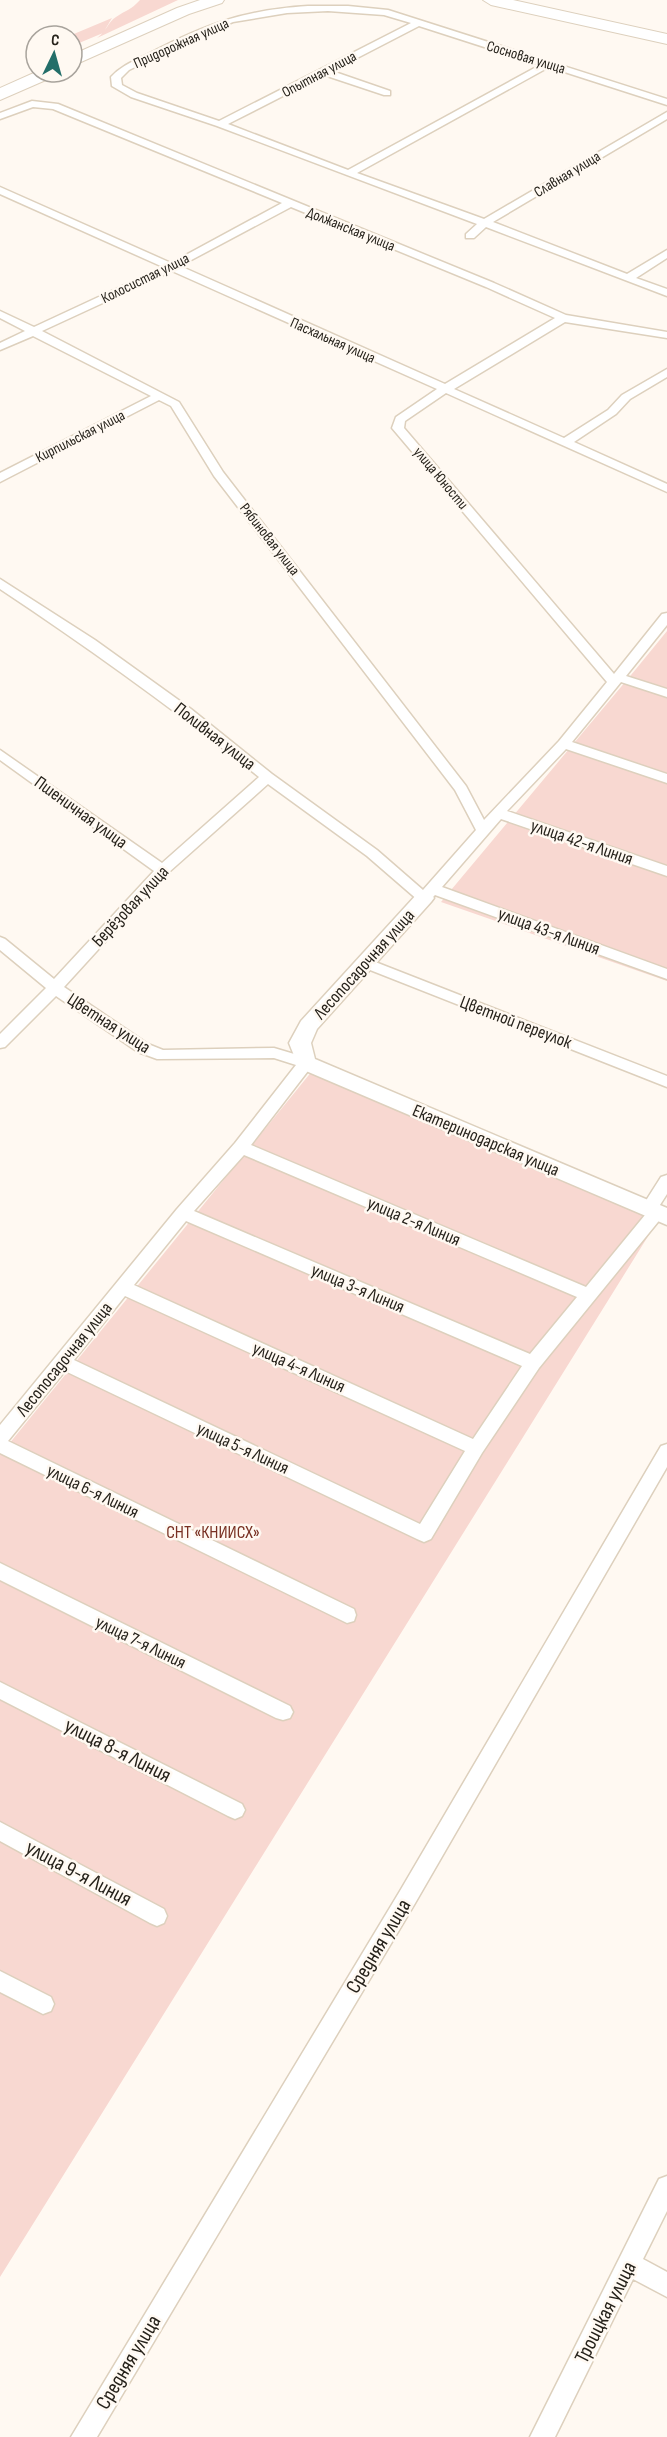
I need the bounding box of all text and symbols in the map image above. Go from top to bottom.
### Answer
street label: Придорожная улица [130,14,232,73]
north arrow [24,24,84,84]
text: С [50,31,60,50]
street label: Сосновая улица [484,37,568,79]
street label: Опытная улица [279,47,360,102]
street label: Славная улица [530,147,604,202]
street label: Должанская улица [304,203,398,256]
street label: Колосистая улица [98,249,192,308]
street label: Пасхальная улица [287,313,378,368]
street label: Кирпильская улица [32,406,128,467]
street label: улица Юности [409,443,472,514]
street label: Рябиновая улица [235,499,304,580]
street label: Поливная улица [170,698,260,775]
street label: Пшеничная улица [30,772,131,853]
street label: улица 42-я Линия [528,815,636,870]
street label: Берёзовая улица [87,861,173,951]
street label: улица 43-я Линия [495,903,603,960]
street label: Лесопосадочная улица [309,905,419,1024]
street label: Цветная улица [63,989,154,1058]
street label: Цветной переулок [457,992,575,1053]
street label: Екатеринодарская улица [409,1100,562,1181]
street label: улица 2-я Линия [364,1192,464,1251]
street label: улица 3-я Линия [308,1259,408,1318]
street label: Лесопосадочная улица [11,1298,117,1421]
street label: улица 4-я Линия [249,1338,348,1397]
street label: улица 5-я Линия [194,1418,292,1479]
street label: улица 6-я Линия [43,1460,142,1523]
park label: СНТ «КНИИСХ» [166,1522,260,1543]
street label: улица 7-я Линия [92,1612,189,1673]
street label: улица 8-я Линия [60,1713,175,1788]
street label: улица 9-я Линия [22,1835,136,1912]
street label: Средняя улица [341,1895,416,1998]
street label: Троицкая улица [569,2257,642,2367]
street label: Средняя улица [91,2311,166,2414]

